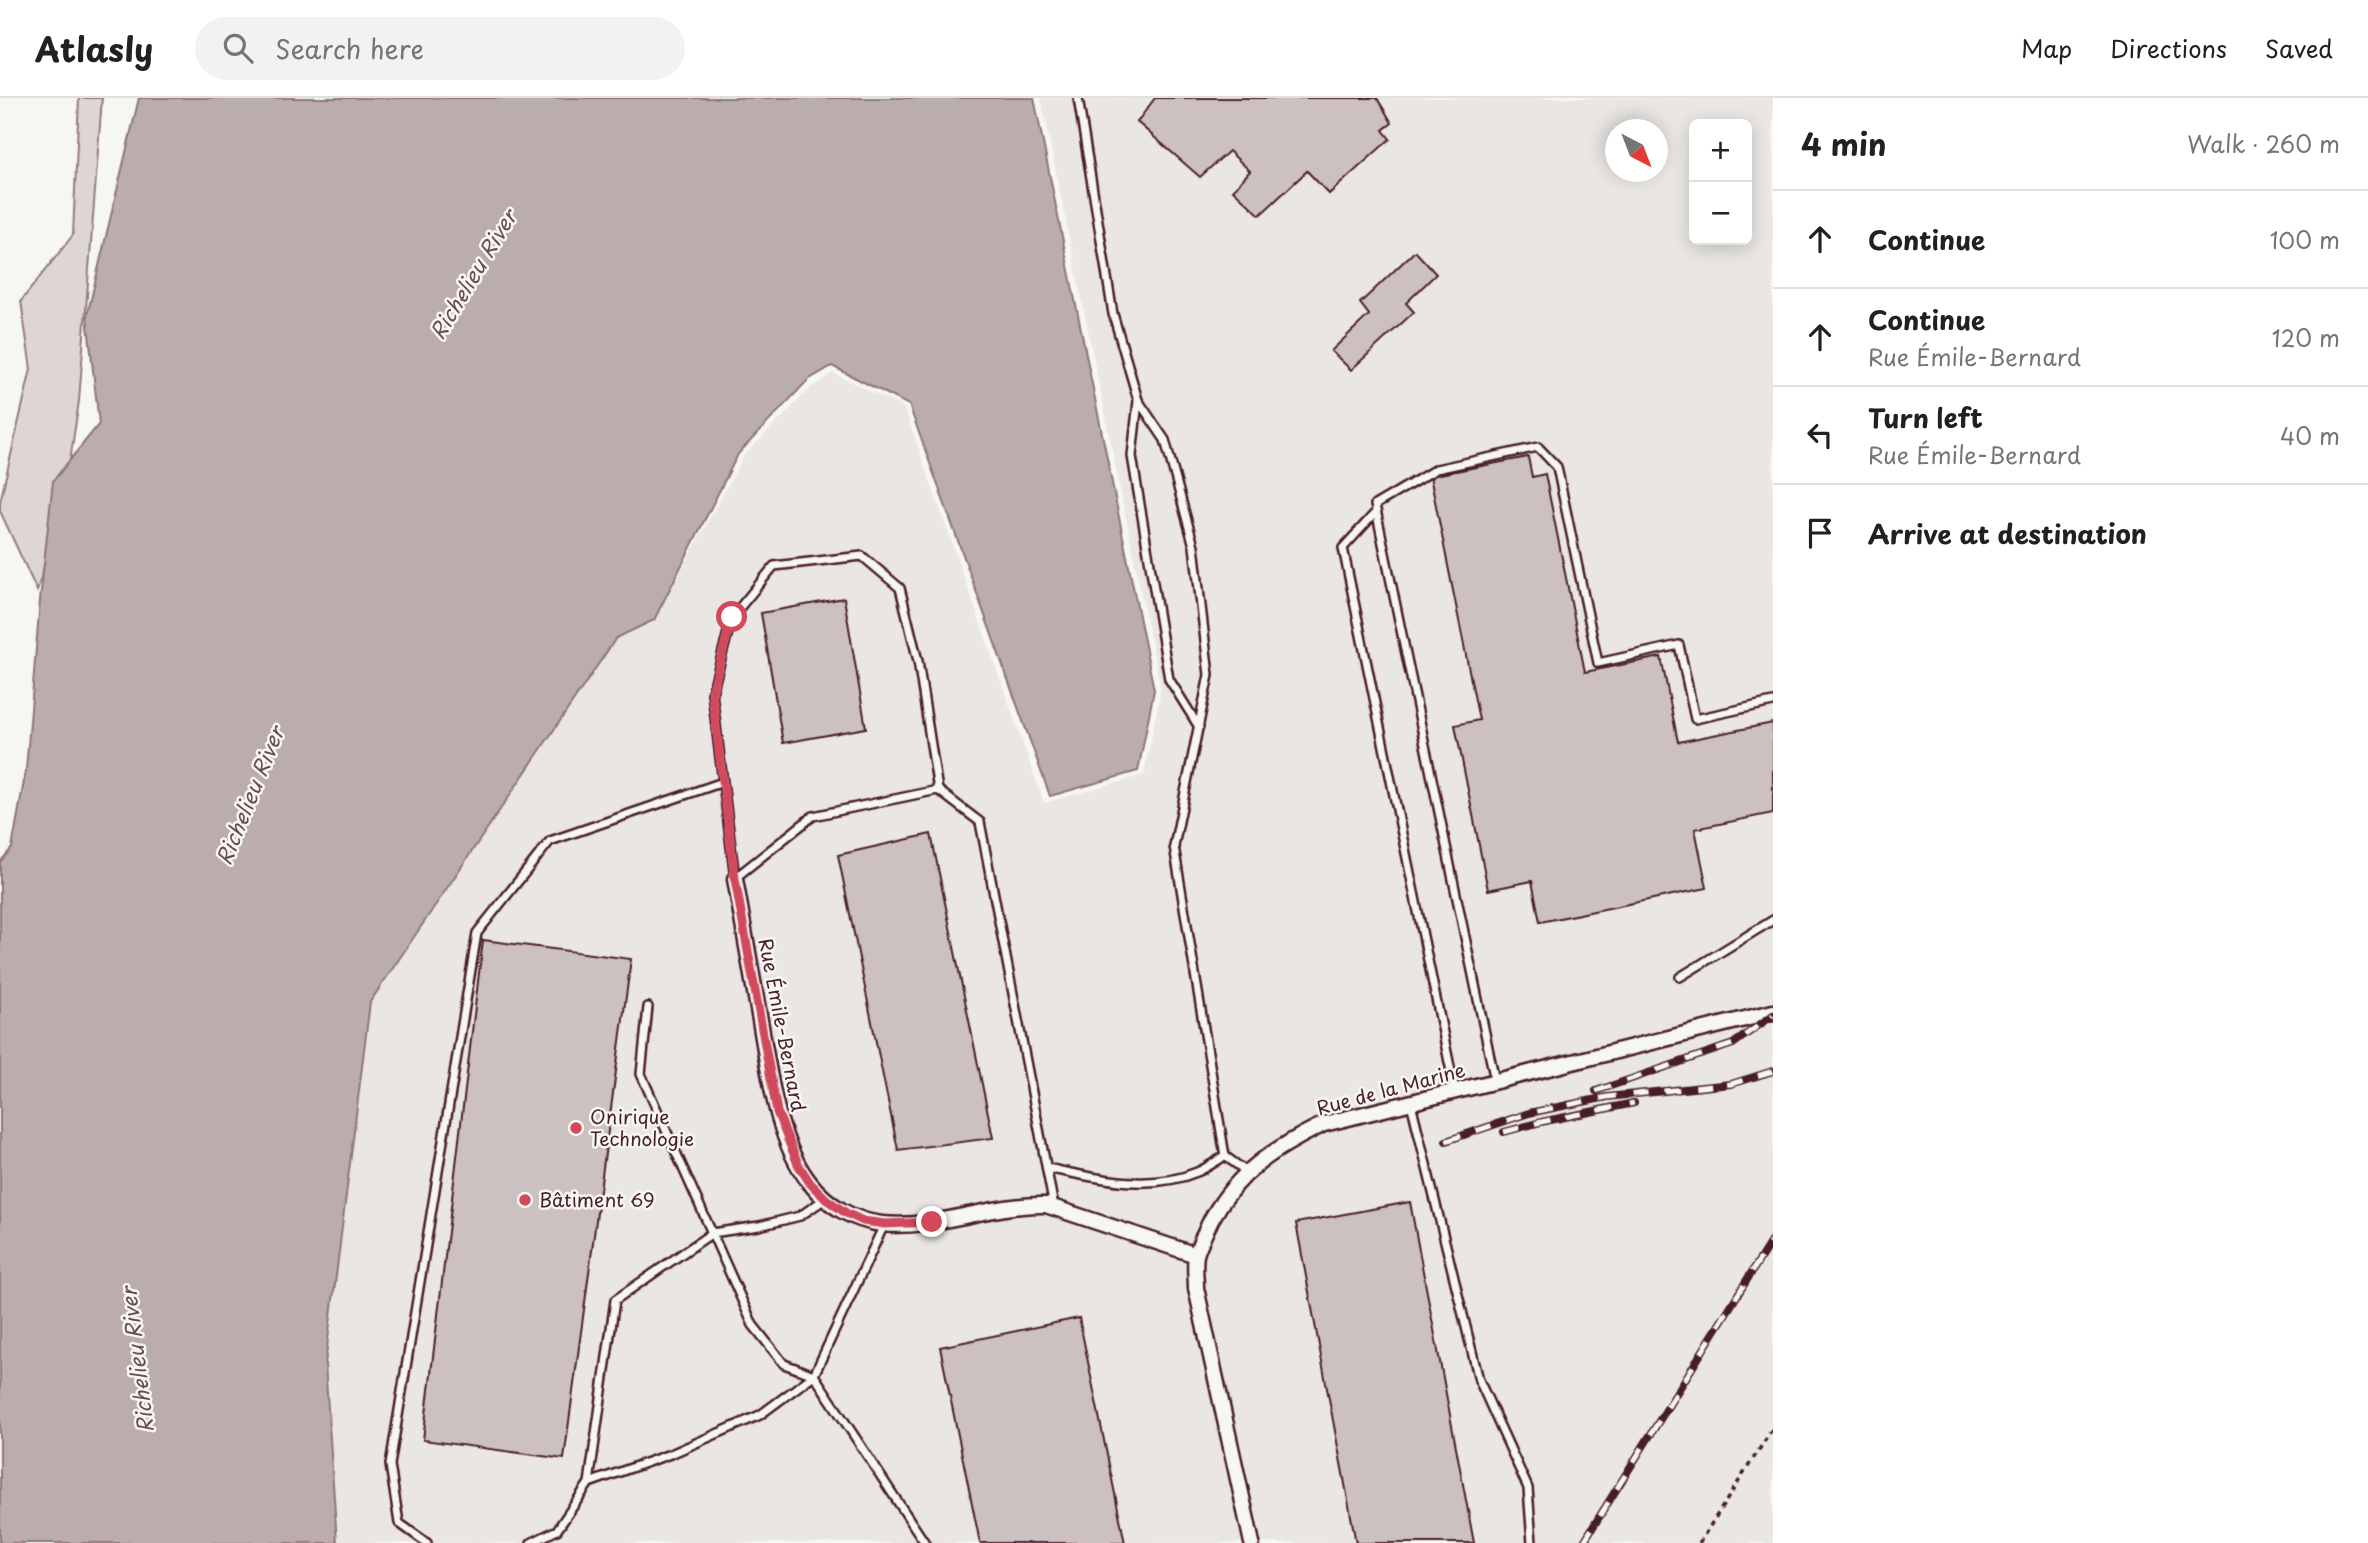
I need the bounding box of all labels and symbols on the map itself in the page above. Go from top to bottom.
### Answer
north arrow [1605,119,1668,182]
water label: Richelieu River [421,201,525,345]
route start [716,601,747,632]
water label: Richelieu River [207,719,292,869]
street label: Rue Émile-Bernard [752,936,814,1114]
street label: Rue de la Marine [1313,1055,1468,1121]
place label: Onirique Technologie [590,1102,694,1152]
marker: Onirique Technologie [568,1120,584,1136]
place label: Bâtiment 69 [539,1185,654,1213]
marker: Bâtiment 69 [517,1192,533,1208]
route end [916,1206,947,1237]
water label: Richelieu River [111,1283,161,1435]

